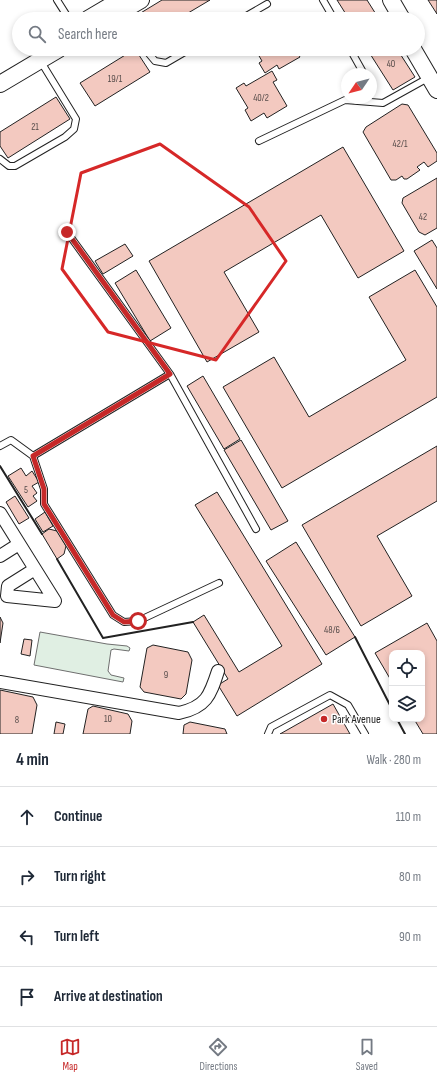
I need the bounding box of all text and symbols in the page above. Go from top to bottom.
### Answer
search box [12,12,425,56]
icon: search [26,23,48,45]
text: Search here [58,25,118,44]
house number: 40 [387,58,395,70]
north arrow [341,68,377,104]
house number: 19/1 [108,73,123,85]
house number: 40/2 [253,92,269,104]
house number: 21 [31,121,39,133]
house number: 42/1 [393,138,408,150]
house number: 42 [419,211,427,223]
route end [58,223,76,241]
house number: 5 [24,484,28,496]
route start [129,612,147,630]
house number: 48/6 [324,624,340,636]
map controls [389,650,425,722]
button: locate [389,650,425,686]
house number: 9 [164,669,168,681]
button: layers [389,686,425,722]
place label: Park Avenue [332,712,381,727]
house number: 10 [104,713,112,725]
house number: 8 [15,714,19,726]
marker: Park Avenue [319,714,329,724]
text: 4 min [16,750,49,770]
text: Walk · 280 m [367,752,421,768]
icon: ahead [16,806,38,828]
text: Continue [54,807,103,826]
text: 110 m [396,809,421,825]
icon: right [16,866,38,888]
text: Turn right [54,867,106,886]
text: 80 m [399,869,421,885]
icon: left [16,926,38,948]
text: Turn left [54,927,99,946]
text: 90 m [399,929,421,945]
icon: arrive [16,986,38,1008]
text: Arrive at destination [54,987,163,1006]
tab: Map [59,1036,81,1073]
tab: Directions [200,1036,237,1073]
tab: Saved [356,1036,378,1073]

